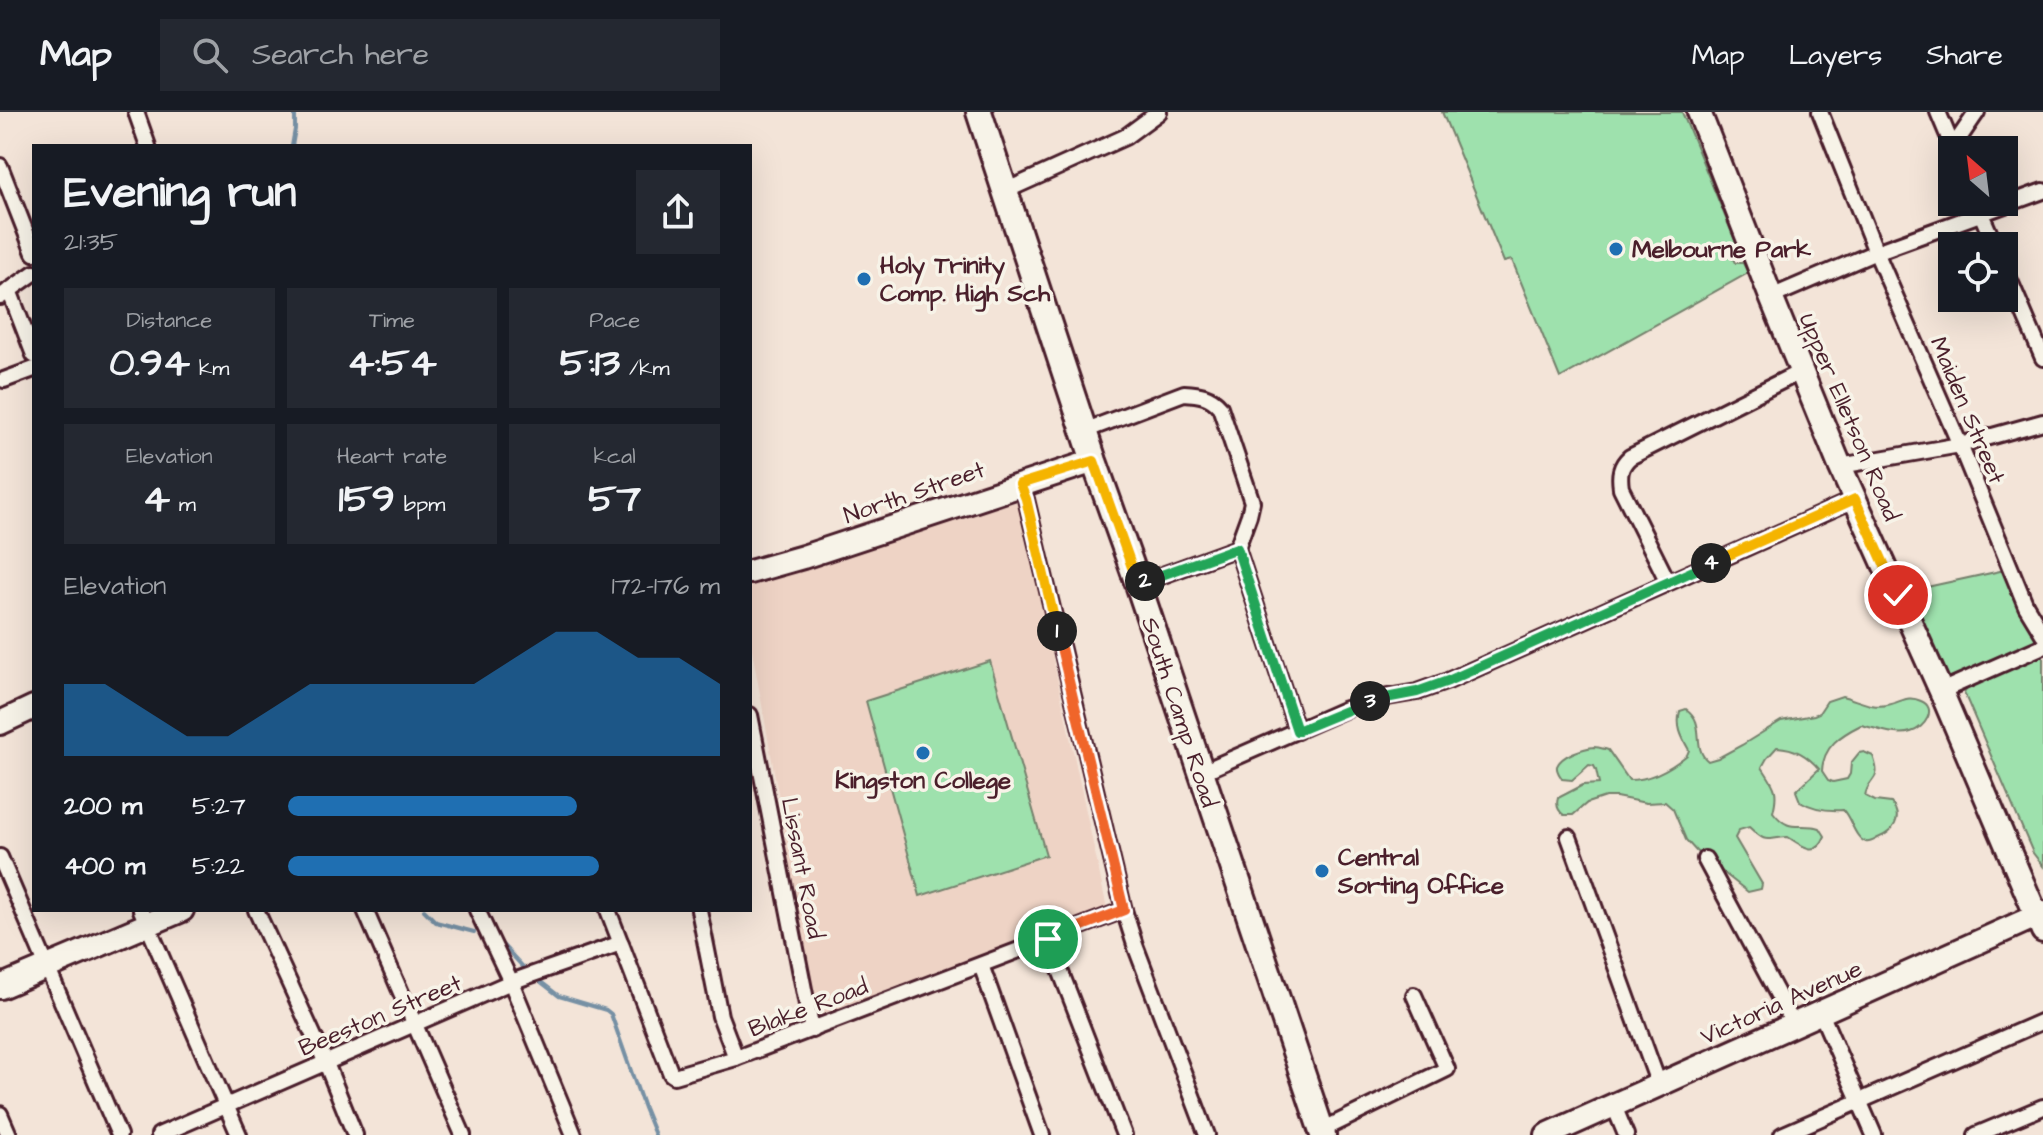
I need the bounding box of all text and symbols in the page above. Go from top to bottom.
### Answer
search box [160,19,720,91]
text: Map [40,29,112,81]
icon: search [188,33,232,77]
text: Search here [252,34,429,76]
text: Map [1692,36,1745,75]
text: Layers [1789,36,1882,75]
text: Share [1926,36,2003,75]
north arrow [1938,136,2018,216]
map controls [1938,136,2018,312]
text: Evening run [64,163,296,224]
button: share [636,170,720,254]
text: 21:35 [64,224,118,260]
button: locate [1938,232,2018,312]
place label: Melbourne Park [1632,233,1811,267]
marker: Melbourne Park [1607,240,1625,258]
place label: Holy Trinity Comp. High Sch [880,249,1051,312]
marker: Holy Trinity Comp. High Sch [855,270,873,288]
text: Distance [127,305,212,336]
text: Time [369,305,415,336]
text: Pace [589,305,640,336]
street label: Upper Elletson Road [1790,308,1908,527]
street label: Maiden Street [1921,332,2013,489]
text: 0.94 [109,336,190,391]
text: 4:54 [347,336,437,391]
text: 5:13 [560,336,620,391]
text: km [190,353,229,384]
text: /km [620,353,670,384]
text: Elevation [126,441,213,472]
text: Heart rate [337,441,447,472]
text: kcal [594,441,636,472]
street label: North Street [839,453,990,533]
text: 4 [143,472,170,527]
text: 159 [339,472,395,527]
text: 57 [588,472,641,527]
text: m [170,489,196,520]
text: bpm [395,489,445,520]
pin: 4 [1691,543,1731,583]
text: 4 [1704,547,1718,578]
pin: 2 [1125,561,1165,601]
pin [1864,561,1932,629]
text: 2 [1139,565,1151,596]
text: Elevation [64,568,166,604]
text: 172–176 m [611,568,720,604]
icon: check [1876,573,1920,617]
pin: 1 [1037,611,1077,651]
street label: South Camp Road [1132,613,1226,812]
text: 1 [1056,615,1058,646]
pin: 3 [1350,681,1390,721]
text: 3 [1364,685,1376,716]
marker: Kingston College [914,744,932,762]
place label: Kingston College [835,764,1011,799]
text: 200 m [64,788,142,824]
text: 5:27 [192,788,246,824]
street label: Lissant Road [772,795,832,942]
place label: Central Sorting Office [1337,841,1504,904]
text: 400 m [64,848,145,884]
text: 5:22 [192,848,245,884]
marker: Central Sorting Office [1313,862,1331,880]
pin [1014,905,1082,973]
icon: arrive [1026,917,1070,961]
street label: Victoria Avenue [1695,952,1868,1054]
street label: Beeston Street [294,966,467,1066]
street label: Blake Road [744,970,873,1046]

